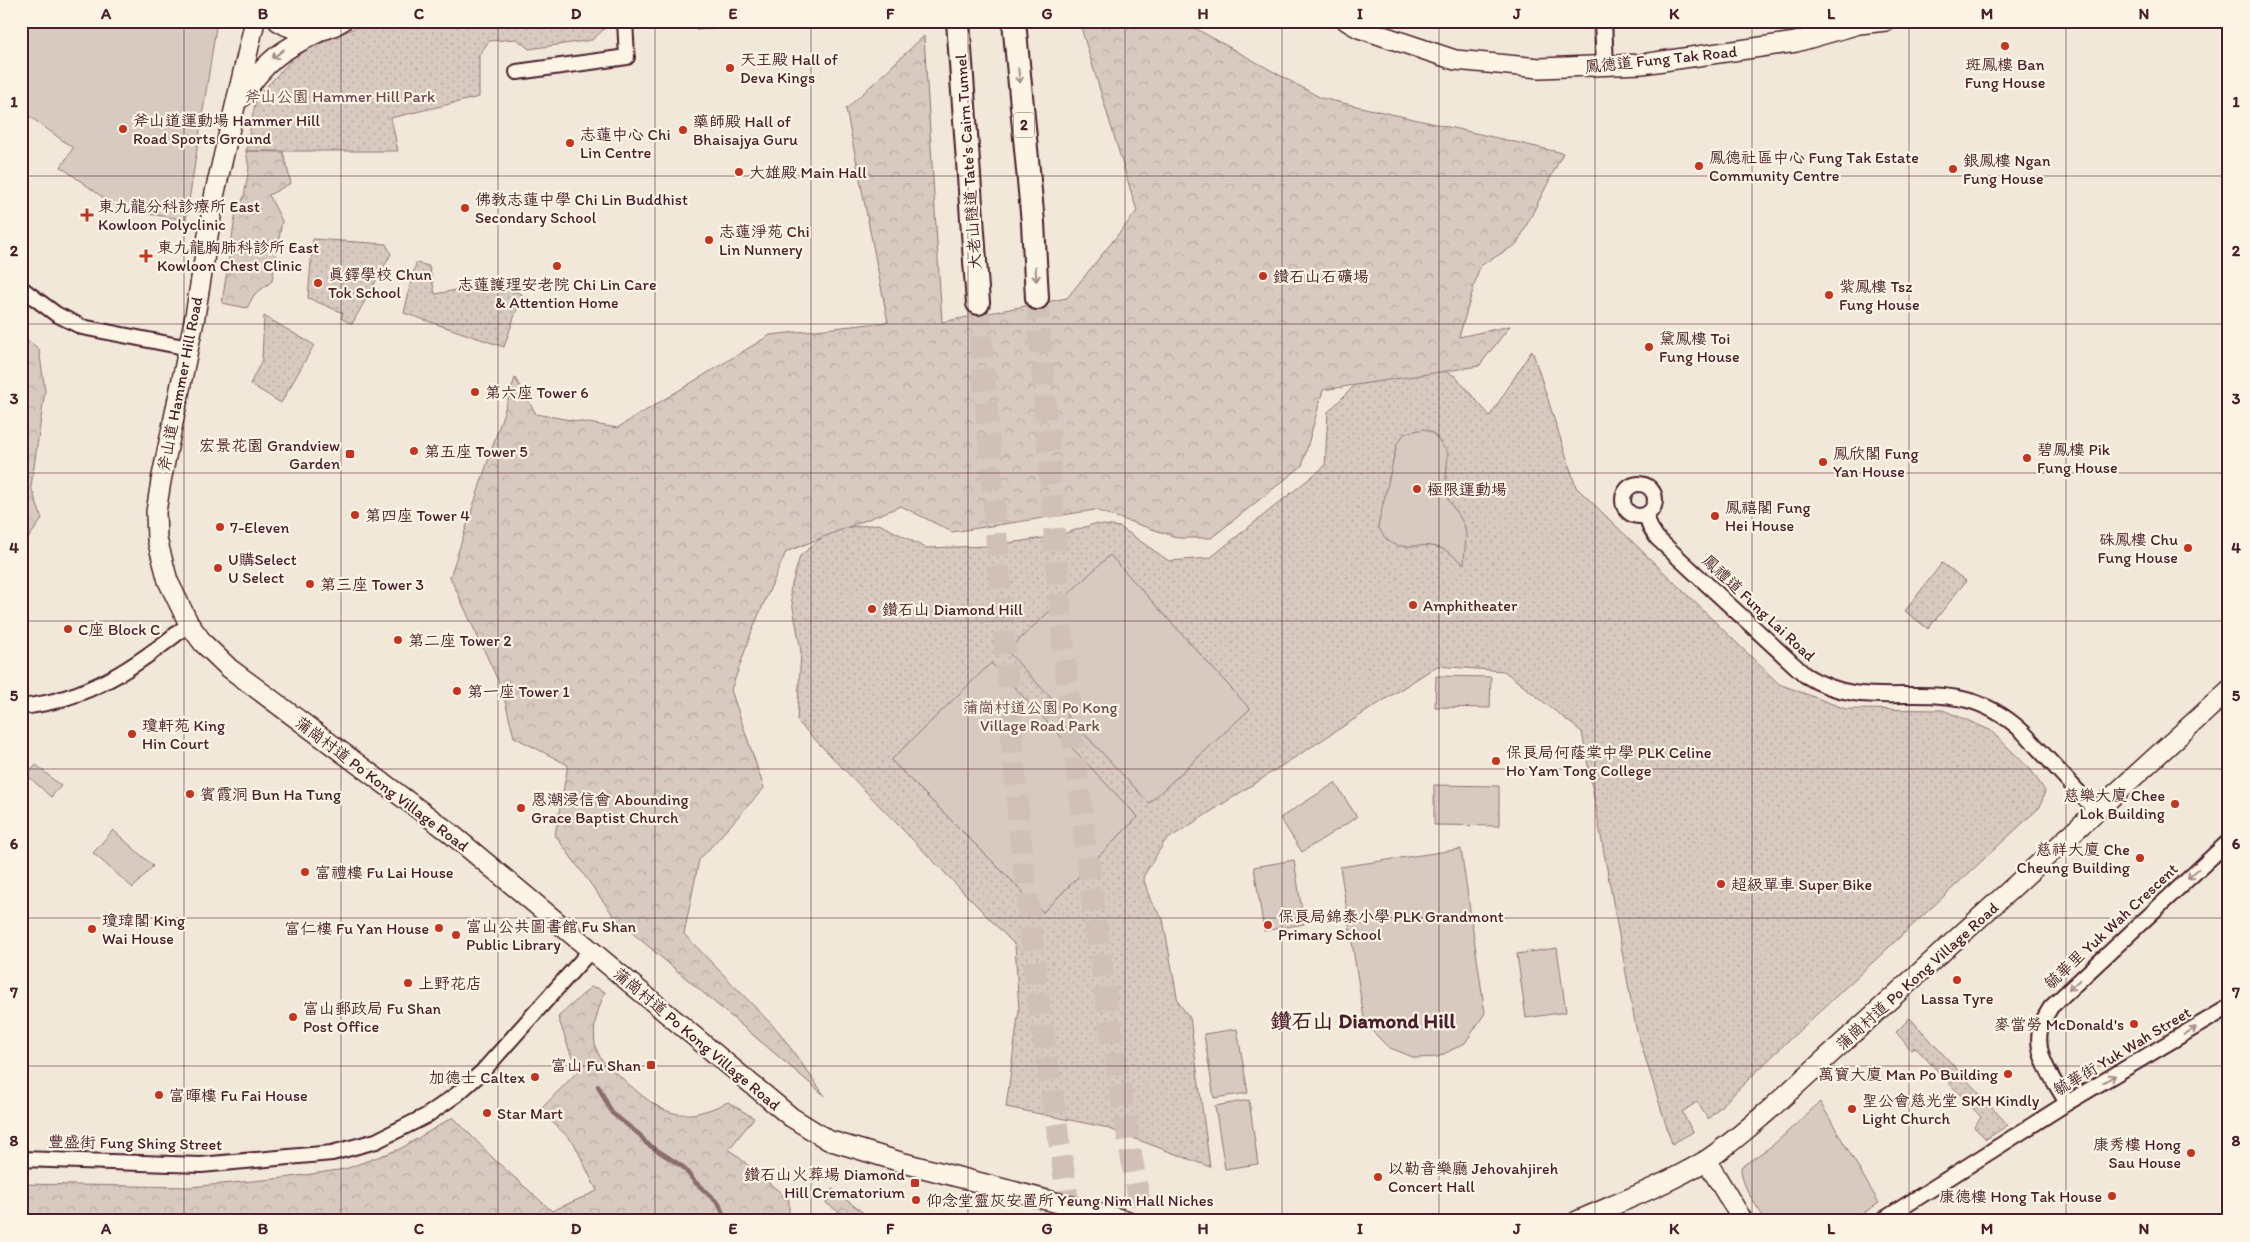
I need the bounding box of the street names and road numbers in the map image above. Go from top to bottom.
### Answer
street label: 鳳德道 Fung Tak Road [1584,42,1738,76]
street label: 大老山隧道 Tate's Cairn Tunnel [951,53,985,270]
road number: 2 [1014,112,1034,138]
street label: 斧山道 Hammer Hill Road [154,295,206,473]
street label: 鳳禮道 Fung Lai Road [1699,551,1820,665]
street label: 蒲崗村道 Po Kong Village Road [292,713,473,856]
street label: 毓華里 Yuk Wah Crescent [2040,859,2182,993]
street label: 蒲崗村道 Po Kong Village Road [1832,898,2002,1054]
street label: 蒲崗村道 Po Kong Village Road [610,964,785,1115]
street label: 毓華街 Yuk Wah Street [2050,1002,2194,1100]
street label: 豐盛街 Fung Shing Street [48,1132,222,1154]

